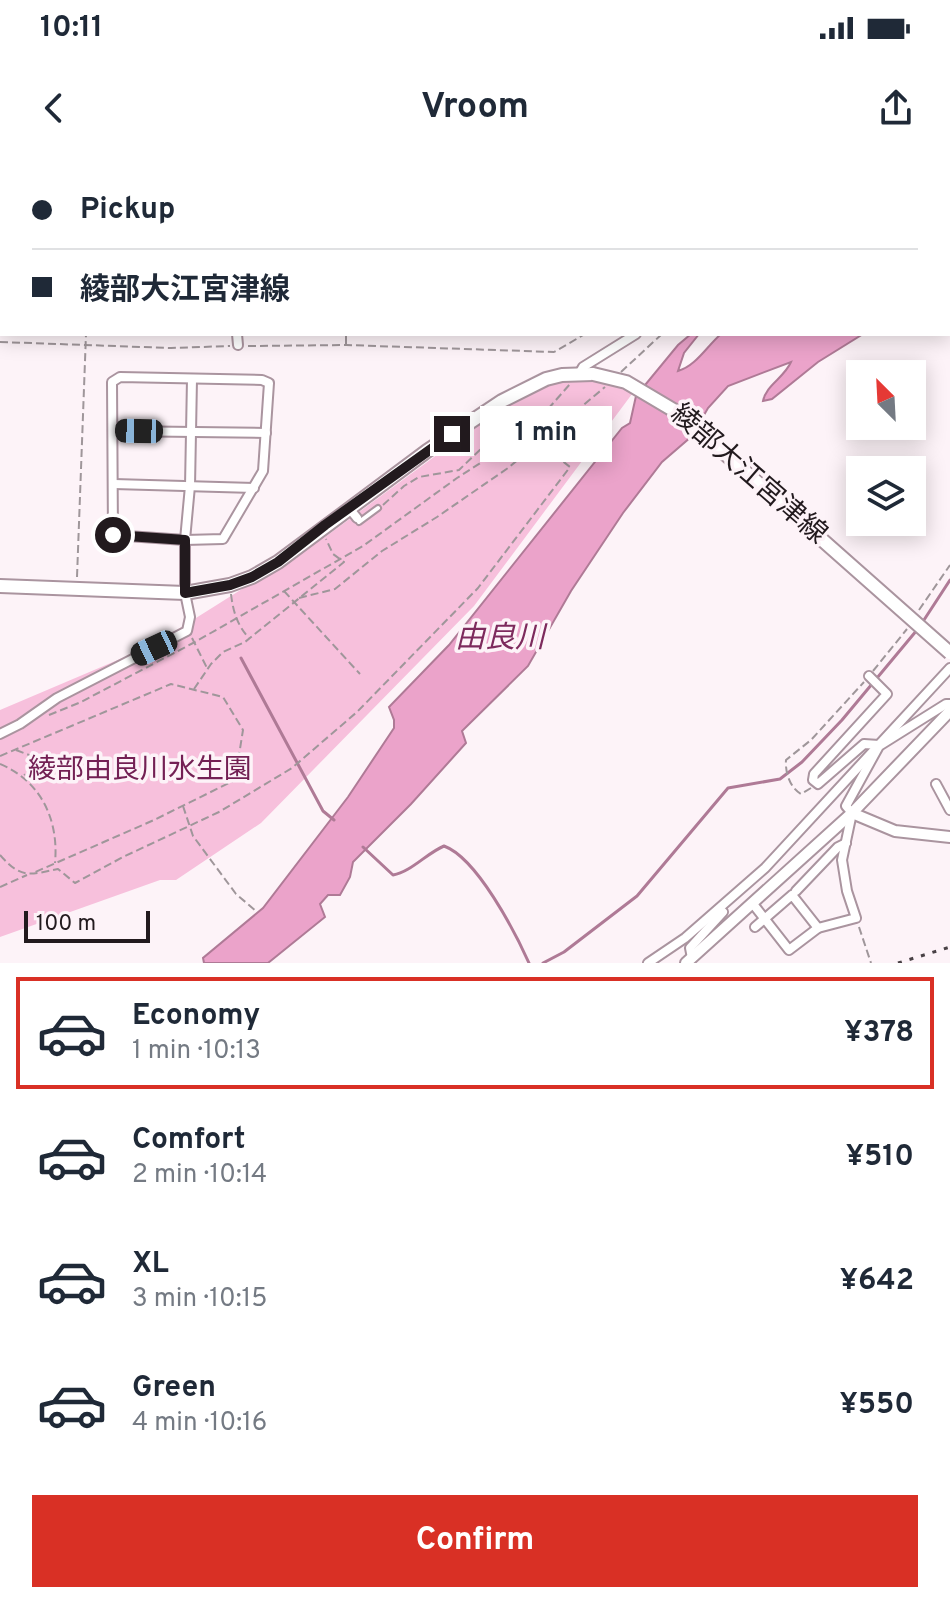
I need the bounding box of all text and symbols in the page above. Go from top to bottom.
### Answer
text: 10:11 [40,10,103,47]
text: Vroom [421,85,529,131]
icon: back [32,86,76,130]
icon: share [874,86,918,130]
text: Pickup [80,192,175,229]
text: 綾部大江宮津線 [80,273,290,310]
north arrow [846,360,926,440]
map controls [846,360,926,536]
street label: 綾部大江宮津線 [662,397,834,553]
callout: 1 min [480,406,612,462]
route end [434,416,470,452]
text: 1 min [515,417,577,450]
car [115,419,163,443]
button: layers [846,456,926,536]
route start [95,517,131,553]
water label: 由良川 [455,621,548,658]
car [127,627,181,669]
park label: 綾部由良川水生園 [28,753,252,789]
scale bar [24,907,150,943]
text: 100 m [36,911,96,938]
icon: car [36,997,108,1069]
text: Economy [132,998,260,1035]
text: ¥378 [844,1015,914,1052]
text: 1 min · 10:13 [132,1035,261,1068]
icon: car [36,1121,108,1193]
text: Comfort [132,1122,245,1159]
text: ¥510 [846,1139,914,1176]
text: 2 min · 10:14 [132,1159,267,1192]
icon: car [36,1245,108,1317]
text: XL [132,1246,169,1283]
text: ¥642 [840,1263,914,1300]
text: 3 min · 10:15 [132,1283,267,1316]
icon: car [36,1369,108,1441]
text: Green [132,1370,216,1407]
text: ¥550 [839,1387,914,1424]
text: 4 min · 10:16 [132,1407,267,1440]
button: Confirm [32,1495,918,1587]

